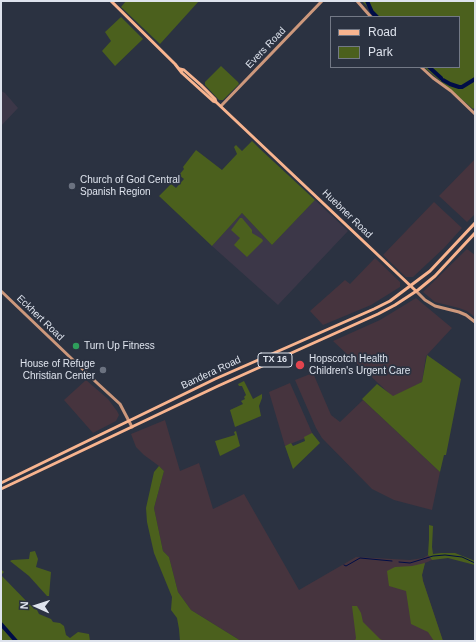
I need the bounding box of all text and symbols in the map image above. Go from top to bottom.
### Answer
legend [330,16,460,68]
street label: Evers Road [244,25,288,71]
text: Road [368,25,397,39]
text: Park [368,45,393,59]
place label: Church of God Central Spanish Region [80,174,180,198]
marker: Church of God Central Spanish Region [67,181,77,191]
street label: Huebner Road [319,187,375,241]
street label: Eckhert Road [14,293,66,343]
place label: Turn Up Fitness [84,340,155,352]
marker: Turn Up Fitness [71,341,81,351]
road number: TX 16 [258,353,292,367]
place label: Hopscotch Health Children's Urgent Care [309,353,410,376]
street label: Bandera Road [179,354,243,392]
place label: House of Refuge Christian Center [20,358,95,382]
marker: Hopscotch Health Children's Urgent Care [294,359,306,371]
marker: House of Refuge Christian Center [98,365,108,375]
north arrow [16,586,56,626]
text: N [18,601,30,610]

